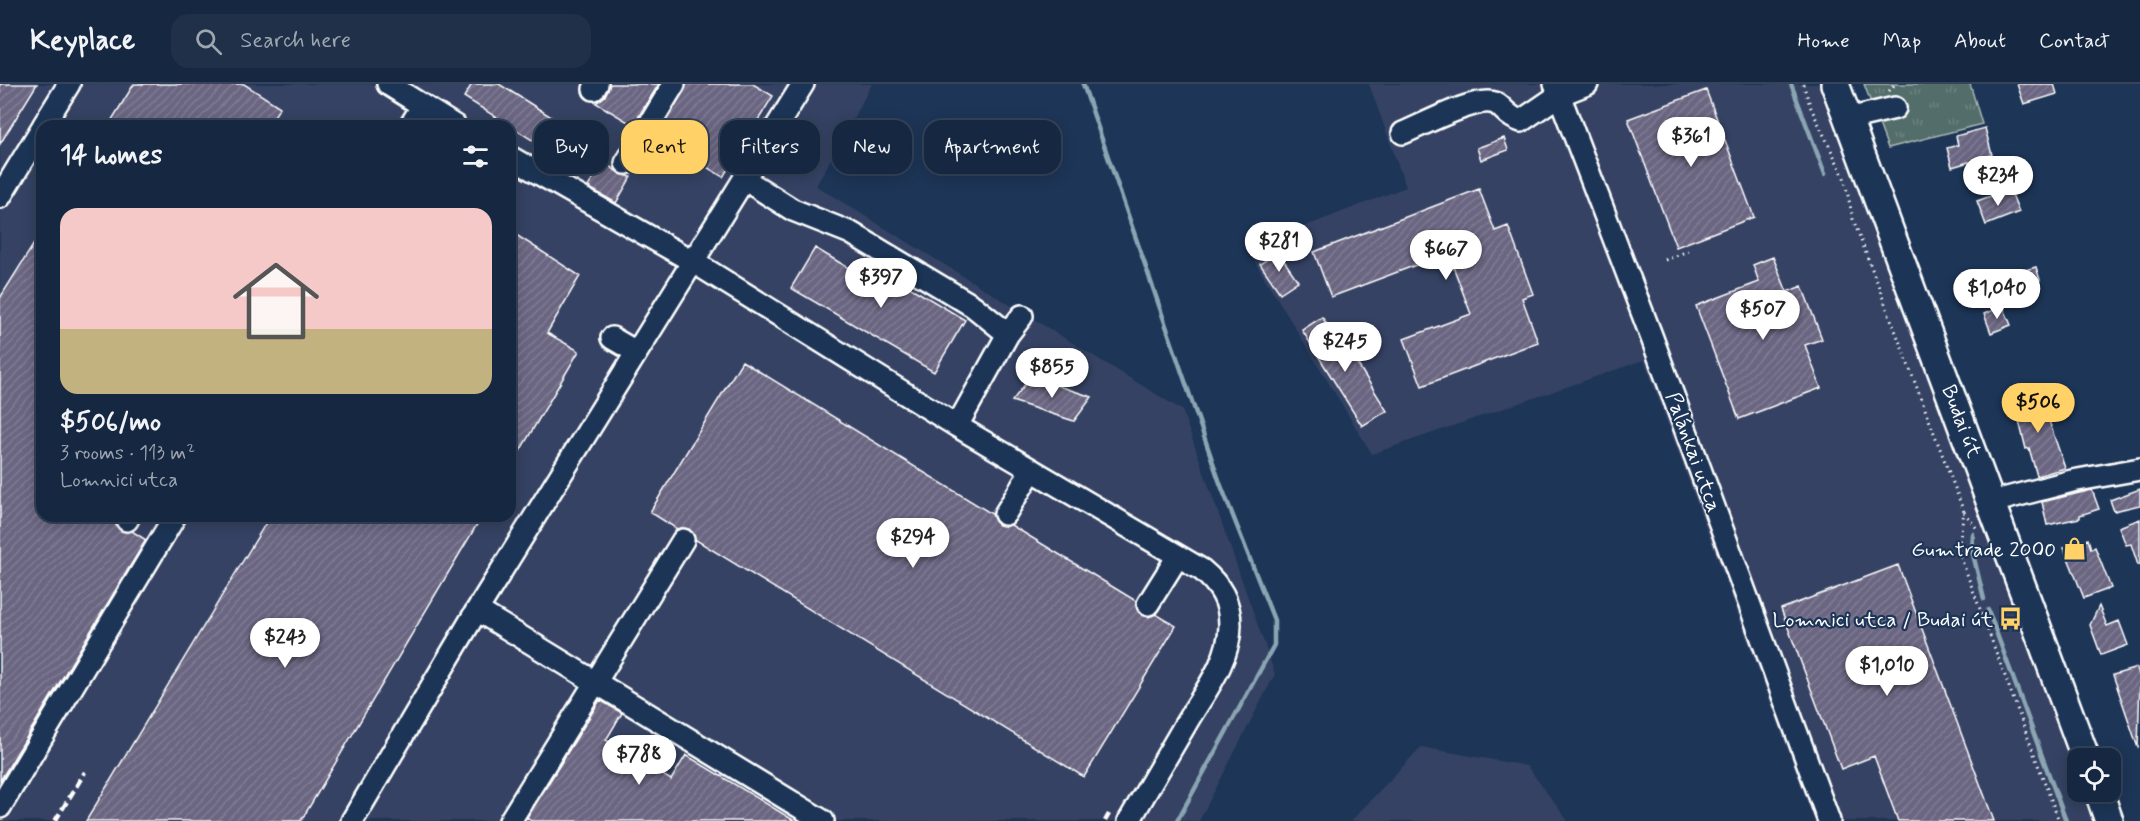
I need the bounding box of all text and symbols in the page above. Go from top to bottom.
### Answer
search box [171,14,591,68]
text: Keyplace [30,23,135,60]
icon: search [192,25,225,58]
text: Search here [240,27,351,55]
text: Home [1798,27,1850,55]
text: Map [1883,27,1921,55]
text: About [1954,27,2006,55]
text: Contact [2039,27,2110,55]
pin: $361 [1655,117,1727,168]
chip: Buy [534,120,609,174]
chip: Rent [621,120,708,174]
chip: Filters [720,120,820,174]
chip: New [832,120,912,174]
chip: Apartment [924,120,1061,174]
text: $361 [1671,123,1711,150]
text: 14 homes [60,139,162,173]
icon: filters [459,140,492,173]
pin: $234 [1962,156,2034,207]
text: $234 [1977,162,2019,189]
pin: $281 [1243,222,1315,273]
text: $281 [1259,228,1299,255]
pin: $667 [1410,230,1482,281]
text: $667 [1424,236,1468,263]
icon: home [222,247,330,355]
pin: $397 [845,258,917,309]
text: $397 [859,264,903,291]
pin: $1,040 [1948,269,2046,320]
text: $1,040 [1967,275,2027,302]
pin: $507 [1727,290,1799,341]
text: $507 [1740,296,1786,323]
pin: $245 [1309,322,1381,373]
text: $245 [1323,328,1367,355]
pin: $855 [1016,348,1088,399]
text: $855 [1030,354,1074,381]
street label: Budai út [1934,381,1988,462]
pin: $506 [2002,383,2074,434]
street label: Palánkai utca [1658,388,1728,516]
text: $506 [2016,389,2060,416]
text: $506/mo [60,406,161,440]
text: 3 rooms · 113 m² [60,440,195,467]
text: Lomnici utca [60,467,178,494]
pin: $294 [877,518,949,569]
text: $294 [890,524,936,551]
place label: Gumtrade 2000 [1911,536,2056,564]
shop icon: Gumtrade 2000 [2061,536,2087,562]
place label: Lomnici utca / Budai út [1773,606,1994,634]
bus stop icon: Lomnici utca / Budai út [1998,606,2024,632]
pin: $243 [249,618,321,669]
text: $243 [264,624,306,651]
pin: $1,010 [1838,646,1936,697]
text: $1,010 [1859,652,1915,679]
pin: $788 [603,735,675,786]
text: $788 [616,741,662,768]
map controls [2067,748,2121,802]
button: locate [2067,748,2121,802]

